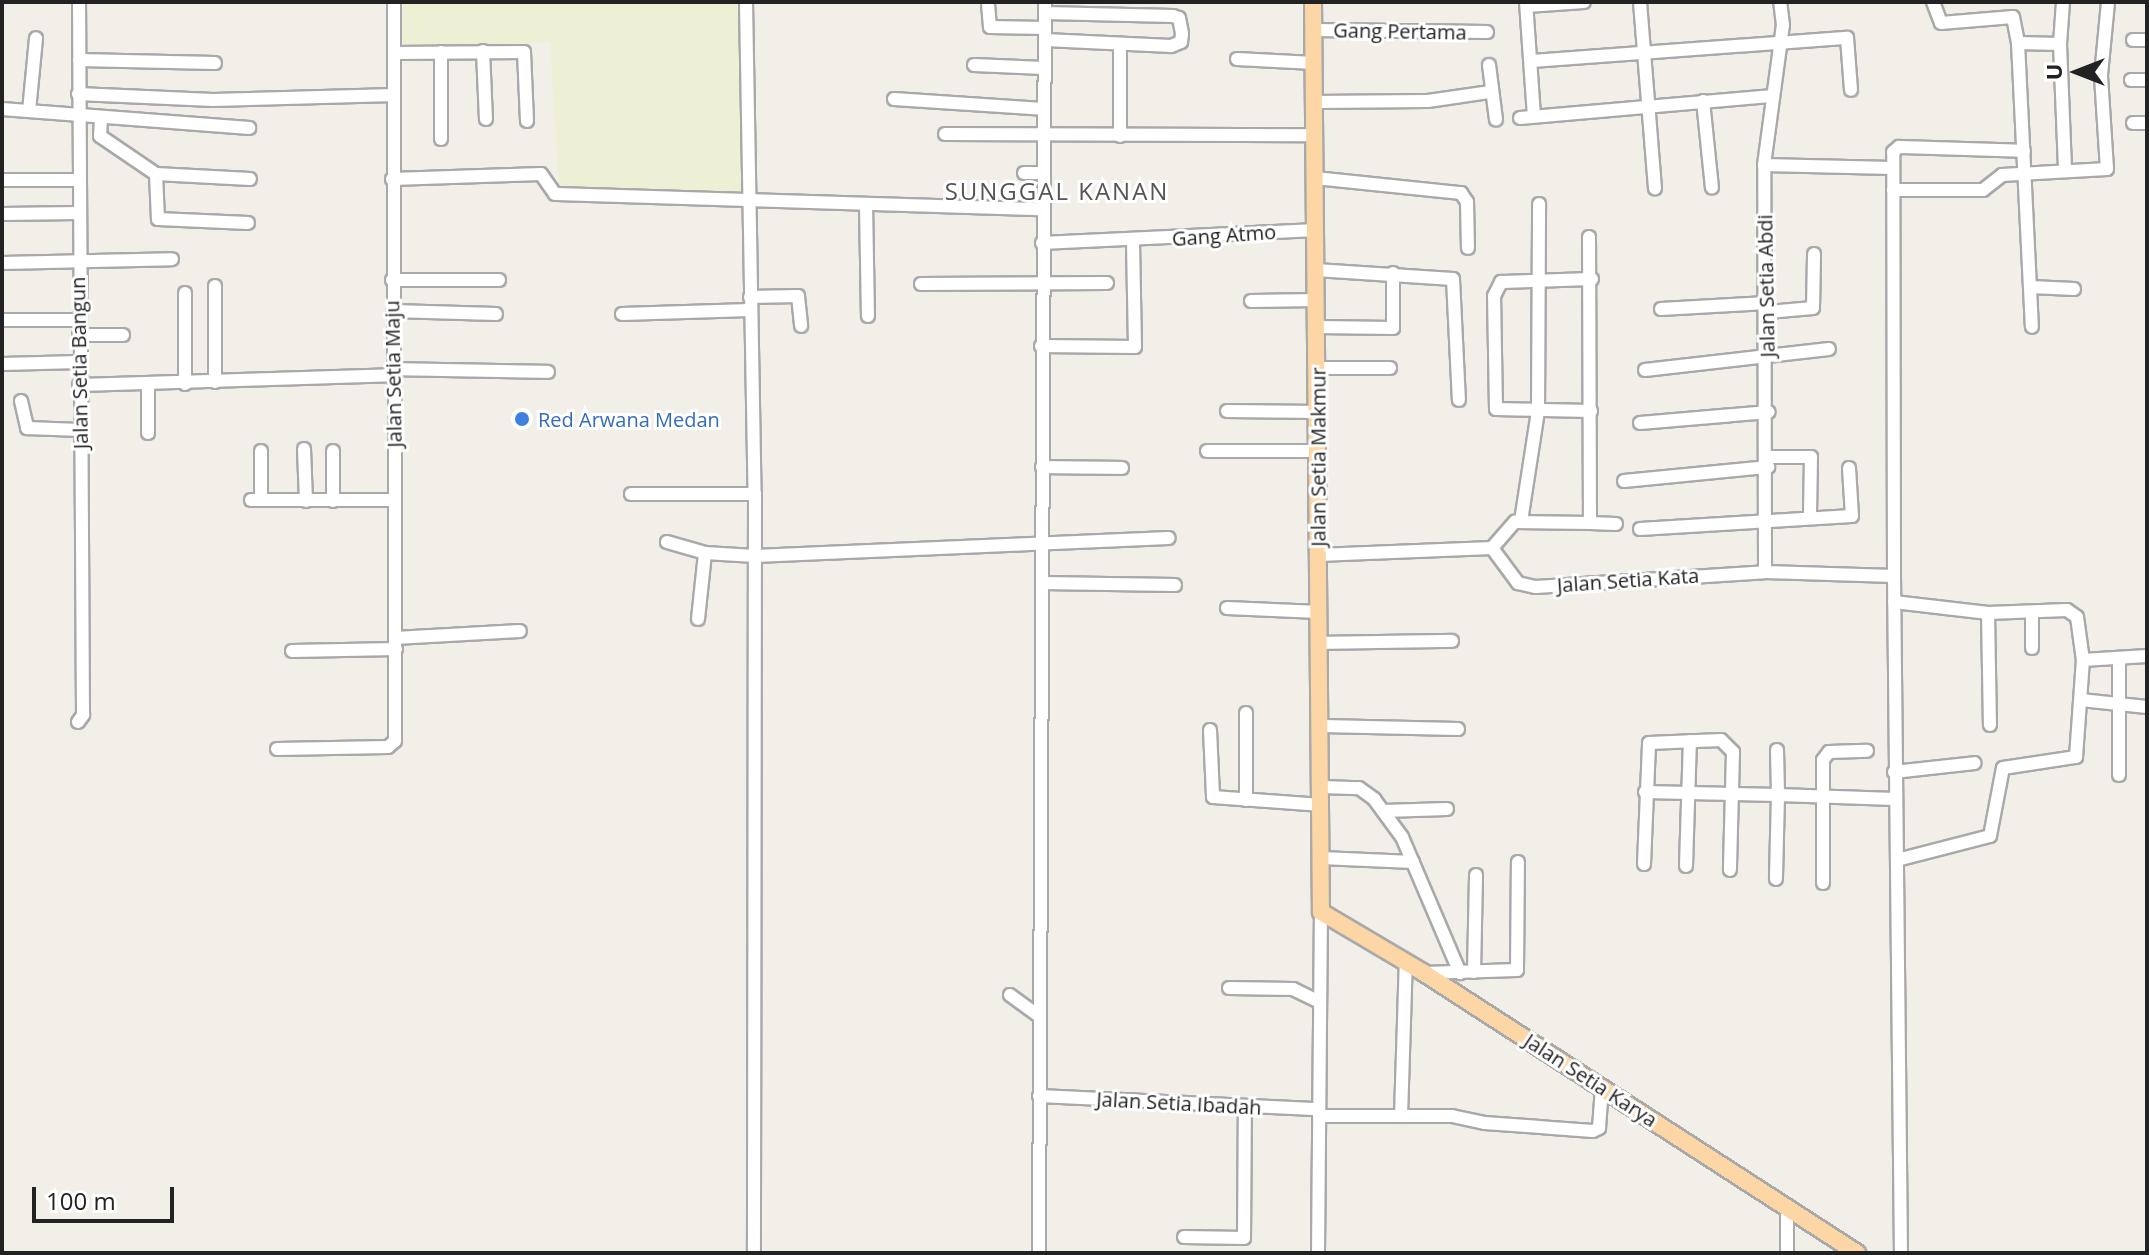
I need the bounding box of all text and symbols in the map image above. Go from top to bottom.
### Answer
street label: Gang Pertama [1333,18,1467,44]
north arrow [2037,32,2117,112]
text: U [2038,64,2068,80]
district label: SUNGGAL KANAN [945,177,1169,205]
street label: Jalan Setia Abdi [1753,214,1779,358]
street label: Gang Atmo [1171,219,1277,251]
street label: Jalan Setia Bangun [65,277,93,449]
street label: Jalan Setia Maju [380,300,406,448]
street label: Jalan Setia Makmur [1306,367,1330,547]
place label: Red Arwana Medan [538,407,720,431]
marker: Red Arwana Medan [513,410,531,428]
street label: Jalan Setia Kata [1556,563,1700,597]
street label: Jalan Setia Karya [1520,1028,1662,1132]
street label: Jalan Setia Ibadah [1096,1087,1262,1119]
scale bar [36,1171,178,1221]
text: 100 m [46,1184,116,1217]

